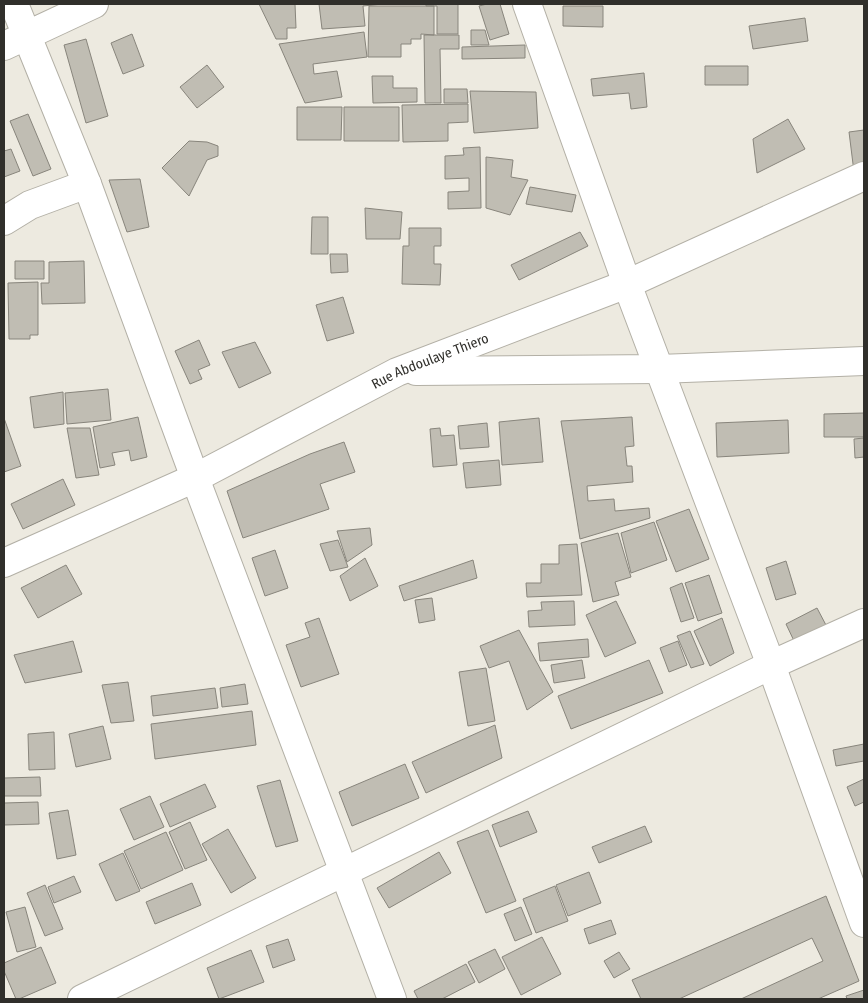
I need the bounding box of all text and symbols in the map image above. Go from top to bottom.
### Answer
street label: Rue Abdoulaye Thiero [369,330,491,393]

